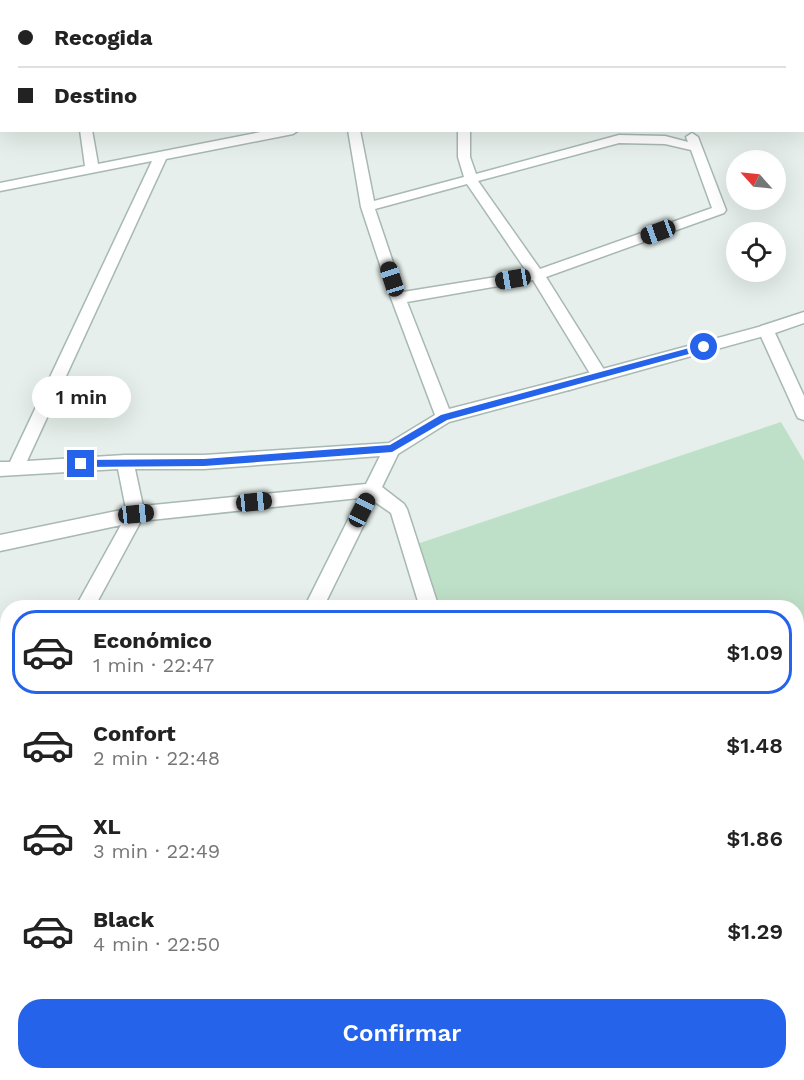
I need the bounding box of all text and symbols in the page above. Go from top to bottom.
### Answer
text: Recogida [54,25,153,50]
text: Destino [54,83,137,108]
north arrow [726,150,786,210]
map controls [726,150,786,282]
car [638,217,678,247]
button: locate [726,222,786,282]
car [378,259,406,299]
car [494,267,532,291]
route start [690,333,717,360]
callout: 1 min [32,377,130,419]
text: 1 min [56,385,107,409]
route end [67,450,94,477]
car [346,490,378,530]
car [235,491,273,513]
car [117,503,155,525]
icon: car [21,625,75,679]
text: Económico [93,628,212,653]
text: $1.09 [726,640,783,665]
text: 1 min · 22:47 [93,653,214,677]
icon: car [21,718,75,772]
text: Confort [93,721,176,746]
text: $1.48 [726,733,783,758]
text: 2 min · 22:48 [93,746,220,770]
icon: car [21,811,75,865]
text: XL [93,814,121,839]
text: $1.86 [727,826,783,851]
text: 3 min · 22:49 [93,839,220,863]
icon: car [21,904,75,958]
text: Black [93,907,154,932]
text: $1.29 [727,919,783,944]
text: 4 min · 22:50 [93,932,220,956]
button: Confirmar [18,999,786,1068]

